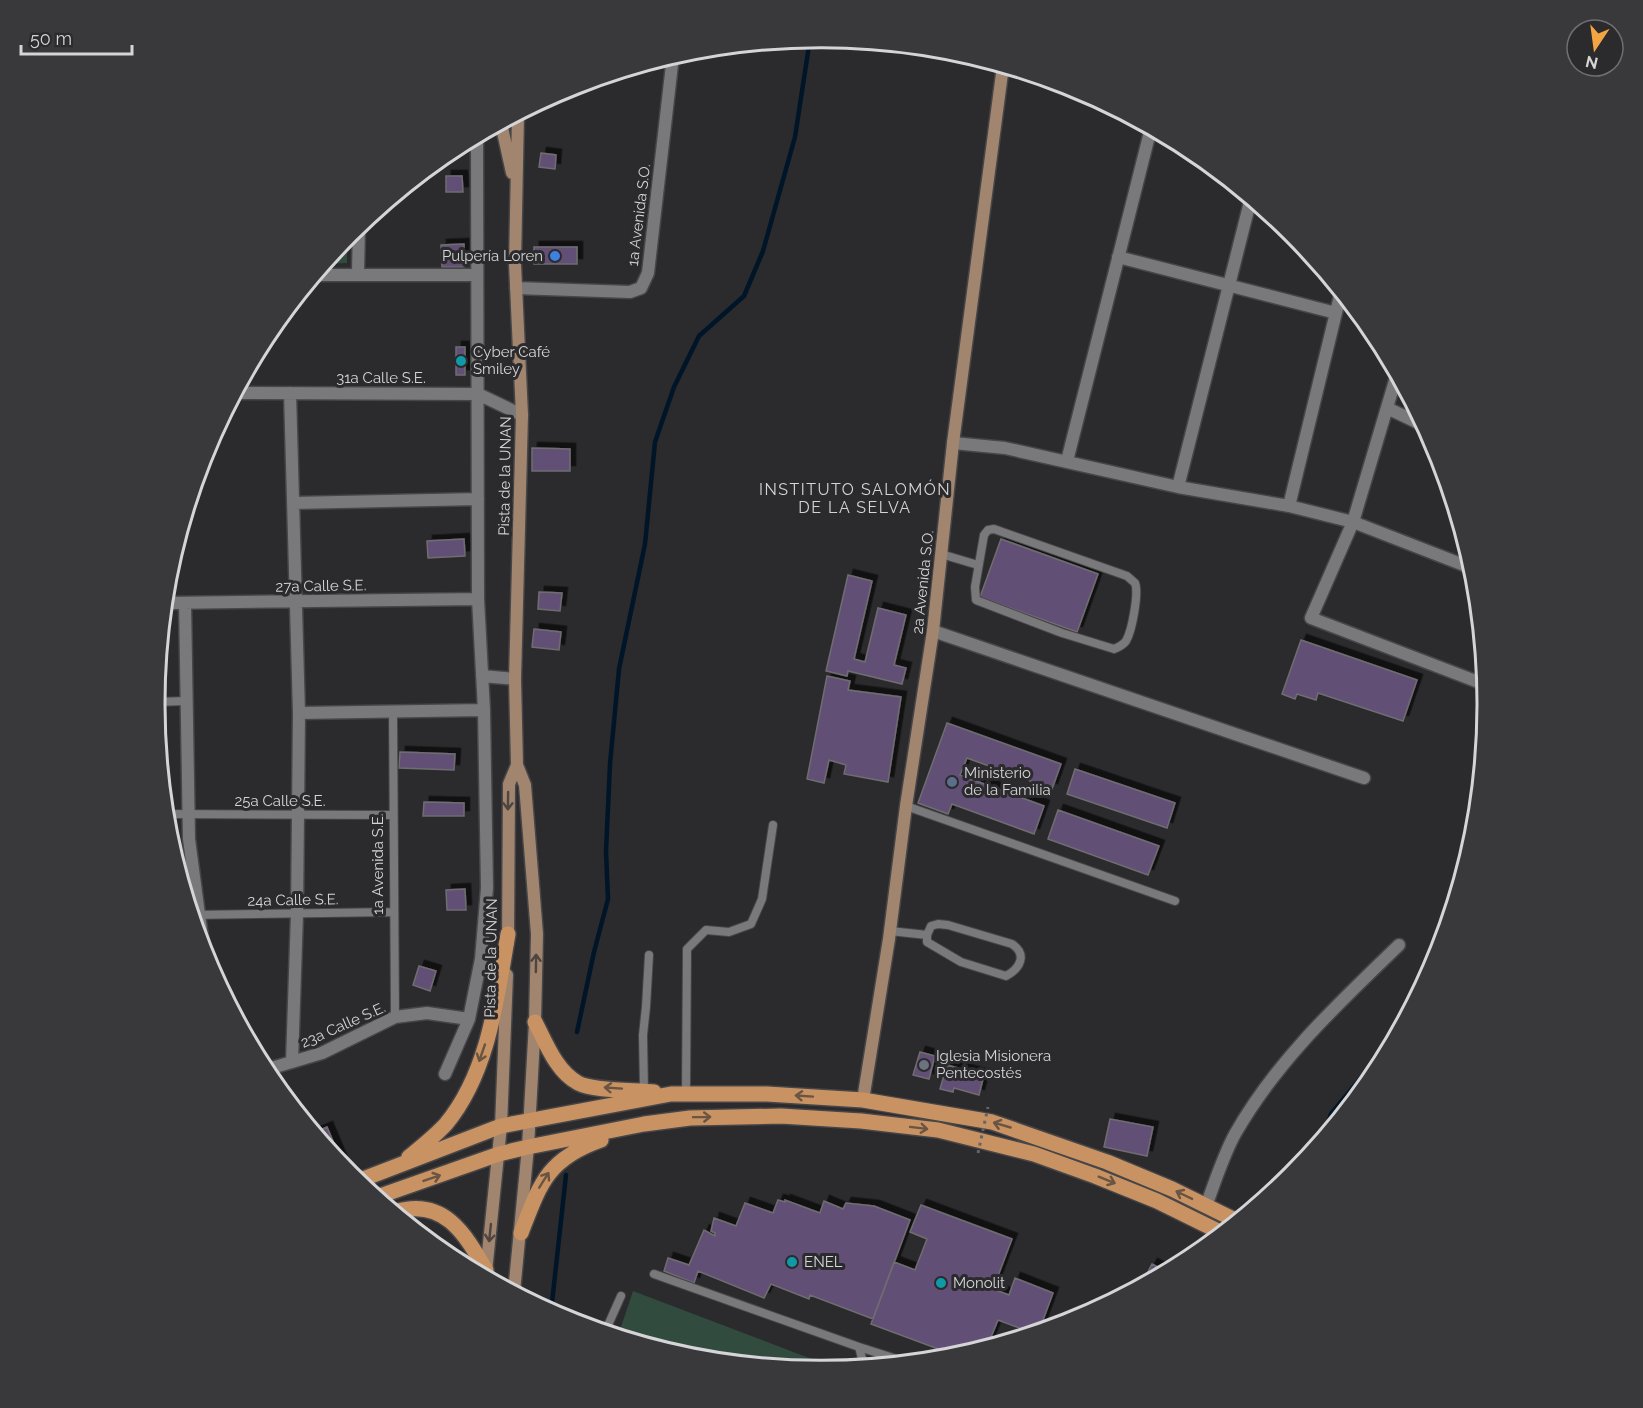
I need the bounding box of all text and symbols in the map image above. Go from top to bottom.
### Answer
scale bar [21,18,132,56]
north arrow [1565,18,1625,78]
text: 50 m [30,28,72,49]
text: N [1584,51,1600,73]
street label: 1a Avenida S.O. [624,163,654,267]
place label: Pulpería Loren [442,247,543,265]
marker: Pulpería Loren [548,249,562,263]
place label: Cyber Café Smiley [473,343,550,378]
marker: Cyber Café Smiley [454,354,468,368]
street label: 31a Calle S.E. [336,369,426,387]
street label: Pista de la UNAN [495,416,515,536]
district label: INSTITUTO SALOMÓN DE LA SELVA [759,479,951,517]
street label: 2a Avenida S.O. [909,529,937,635]
street label: 27a Calle S.E. [275,576,367,596]
place label: Ministerio de la Familia [964,764,1051,799]
marker: Ministerio de la Familia [945,775,959,789]
one-way arrow [503,791,514,810]
street label: 25a Calle S.E. [234,792,326,810]
street label: 1a Avenida S.E. [369,813,387,915]
street label: 24a Calle S.E. [247,890,339,910]
street label: Pista de la UNAN [481,898,501,1018]
one-way arrow [530,954,542,974]
street label: 23a Calle S.E. [298,998,388,1052]
one-way arrow [476,1043,487,1062]
place label: Iglesia Misionera Pentecostés [936,1047,1051,1082]
marker: Iglesia Misionera Pentecostés [917,1058,931,1072]
one-way arrow [604,1083,624,1094]
one-way arrow [795,1090,815,1101]
one-way arrow [691,1112,711,1123]
one-way arrow [993,1119,1012,1130]
one-way arrow [909,1123,929,1134]
one-way arrow [422,1171,441,1182]
one-way arrow [538,1171,551,1188]
one-way arrow [1097,1175,1116,1186]
one-way arrow [1176,1189,1194,1201]
one-way arrow [484,1222,495,1242]
place label: ENEL [804,1253,843,1271]
marker: ENEL [785,1255,799,1269]
place label: Monolit [953,1274,1005,1292]
marker: Monolit [934,1276,948,1290]

